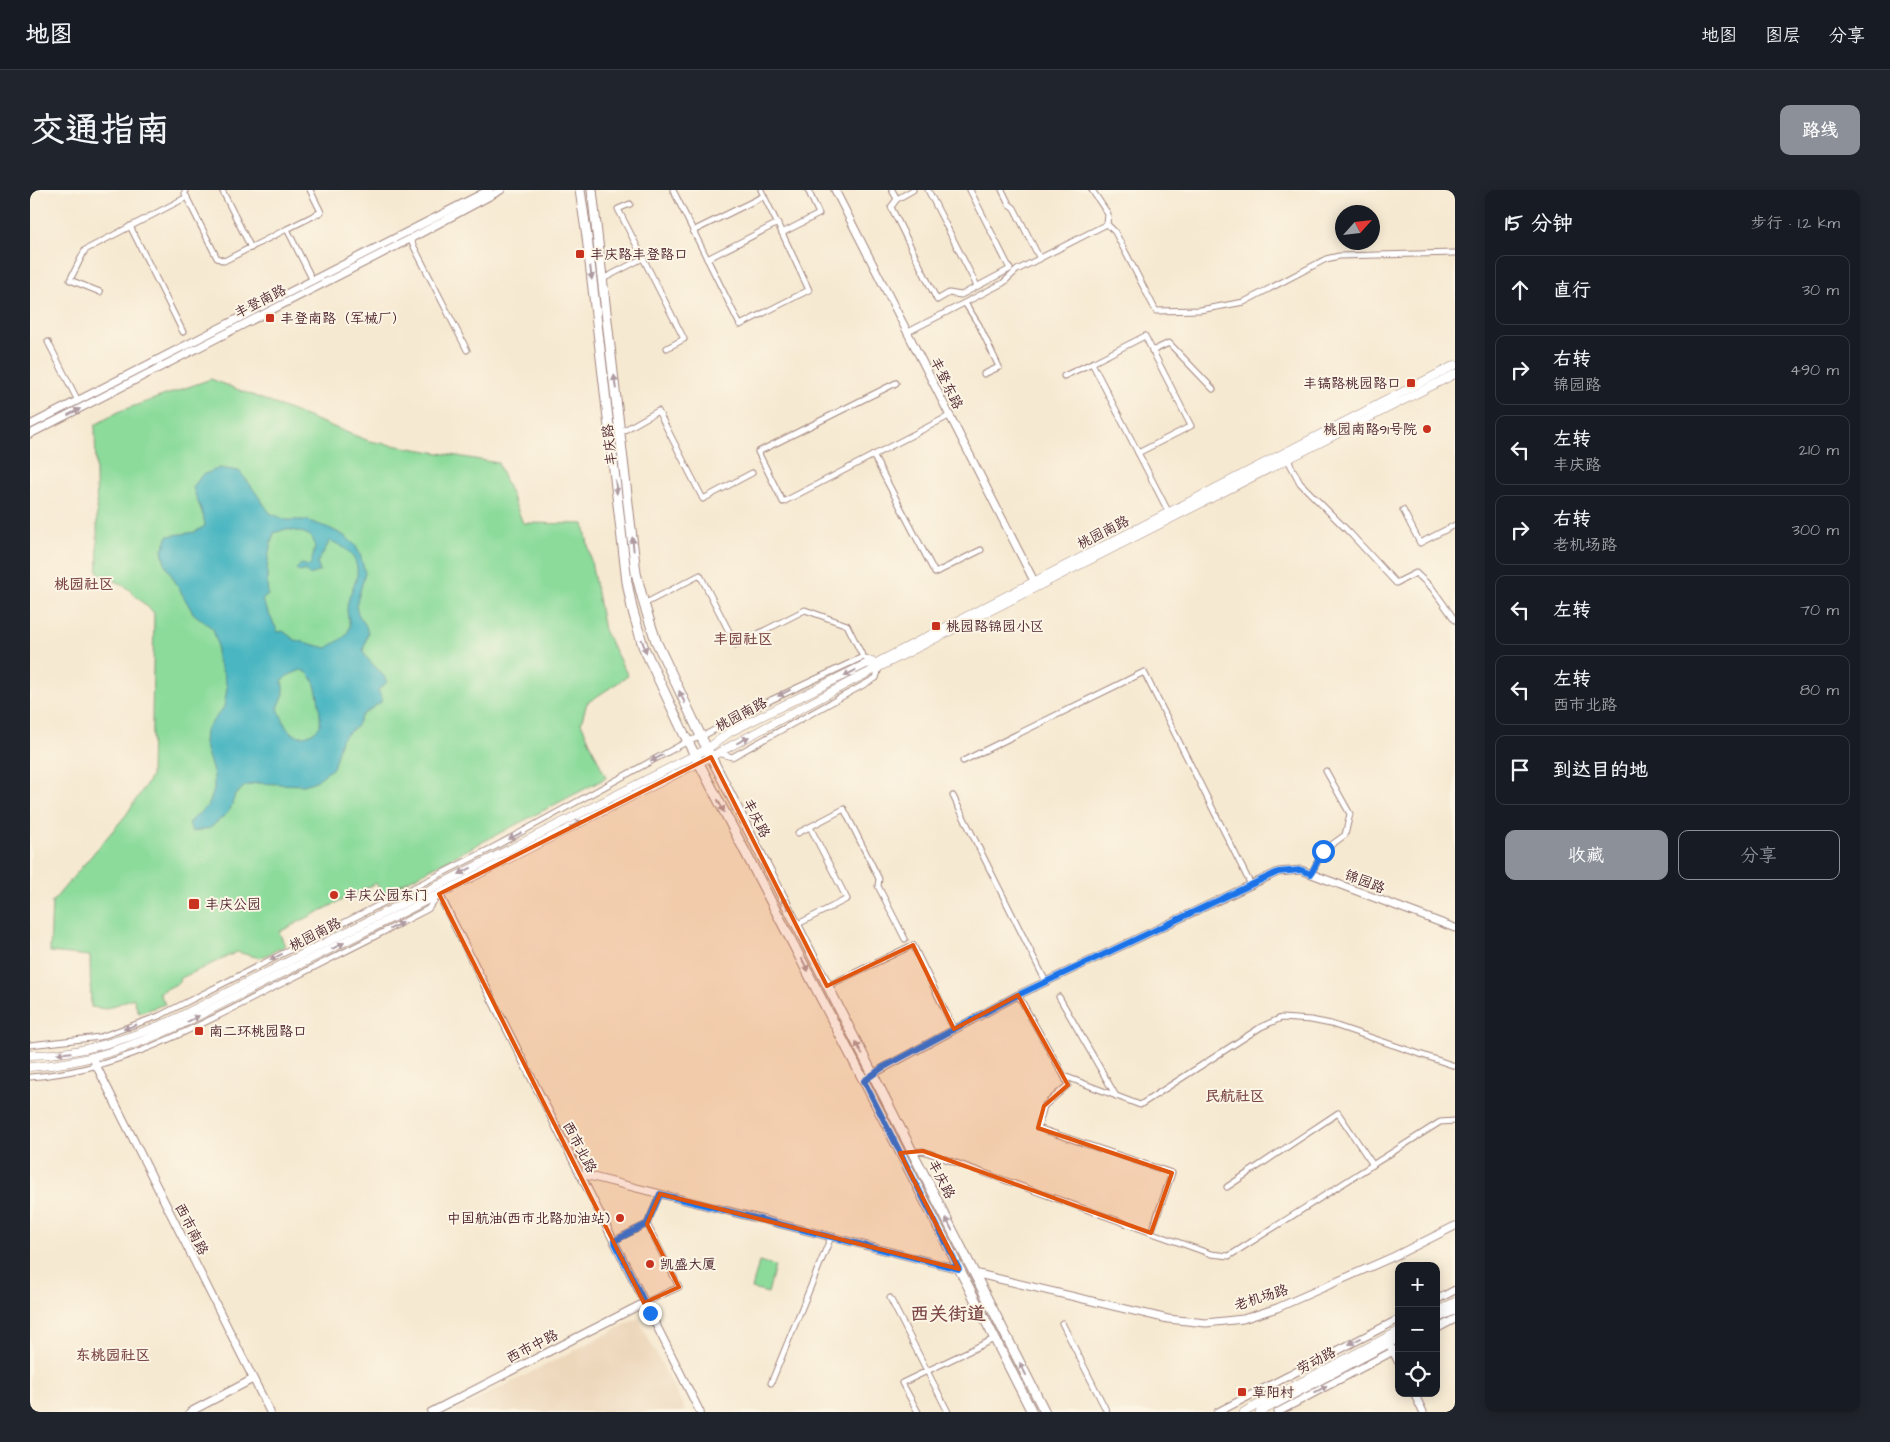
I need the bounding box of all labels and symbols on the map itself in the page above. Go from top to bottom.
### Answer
north arrow [1335,205,1380,250]
place label: 丰庆路丰登路口 [590,245,688,265]
marker: 丰庆路丰登路口 [574,248,586,260]
one-way arrow [587,265,595,281]
street label: 丰登南路 [231,280,290,324]
place label: 丰登南路（军械厂） [280,309,406,329]
marker: 丰登南路（军械厂） [264,312,276,324]
street label: 丰登东路 [925,354,967,413]
one-way arrow [611,374,619,390]
place label: 丰镐路桃园路口 [1303,374,1401,394]
marker: 丰镐路桃园路口 [1405,377,1417,389]
one-way arrow [66,408,81,416]
place label: 桃园南路91号院 [1323,420,1417,440]
street label: 丰庆路 [598,423,622,467]
marker: 桃园南路91号院 [1421,423,1433,435]
one-way arrow [612,479,620,495]
street label: 桃园南路 [1074,511,1133,555]
one-way arrow [629,535,637,551]
district label: 桃园社区 [54,574,114,595]
place label: 桃园路锦园小区 [946,617,1044,637]
marker: 桃园路锦园小区 [930,620,942,632]
district label: 丰园社区 [713,629,773,650]
one-way arrow [640,639,648,654]
one-way arrow [843,669,857,677]
one-way arrow [777,689,792,698]
one-way arrow [678,690,686,704]
street label: 桃园南路 [712,693,771,737]
one-way arrow [736,736,750,744]
one-way arrow [650,753,664,762]
street label: 丰庆路 [738,795,775,842]
one-way arrow [717,799,725,813]
one-way arrow [569,820,584,828]
one-way arrow [507,832,522,840]
route start [1312,840,1335,863]
street label: 锦园路 [1341,865,1388,899]
one-way arrow [458,867,472,875]
place label: 丰庆公园东门 [344,886,428,906]
marker: 丰庆公园东门 [328,889,340,901]
place label: 丰庆公园 [205,895,261,915]
one-way arrow [781,896,789,911]
marker: 丰庆公园 [187,897,201,911]
street label: 桃园南路 [286,913,345,957]
one-way arrow [389,921,403,929]
one-way arrow [331,942,345,950]
one-way arrow [269,953,283,961]
one-way arrow [801,958,809,973]
one-way arrow [186,1015,200,1023]
place label: 南二环桃园路口 [209,1022,307,1042]
one-way arrow [122,1024,137,1032]
marker: 南二环桃园路口 [193,1025,205,1037]
one-way arrow [855,1041,863,1055]
one-way arrow [55,1049,71,1057]
district label: 民航社区 [1205,1086,1265,1107]
street label: 西市北路 [557,1118,601,1177]
street label: 丰庆路 [923,1156,960,1203]
street label: 西市南路 [169,1200,213,1259]
place label: 中国航油(西市北路加油站) [447,1209,610,1229]
marker: 中国航油(西市北路加油站) [614,1212,626,1224]
one-way arrow [945,1217,953,1231]
place label: 凯盛大厦 [660,1255,716,1275]
marker: 凯盛大厦 [644,1258,656,1270]
street label: 老机场路 [1232,1280,1291,1316]
district label: 西关街道 [910,1301,986,1328]
route end [639,1302,662,1325]
street label: 西市中路 [503,1325,562,1369]
one-way arrow [1348,1337,1363,1345]
street label: 劳动路 [1293,1342,1340,1380]
district label: 东桃园社区 [75,1345,151,1366]
one-way arrow [1019,1361,1027,1376]
place label: 草阳村 [1252,1383,1294,1403]
one-way arrow [1314,1385,1329,1393]
marker: 草阳村 [1236,1386,1248,1398]

